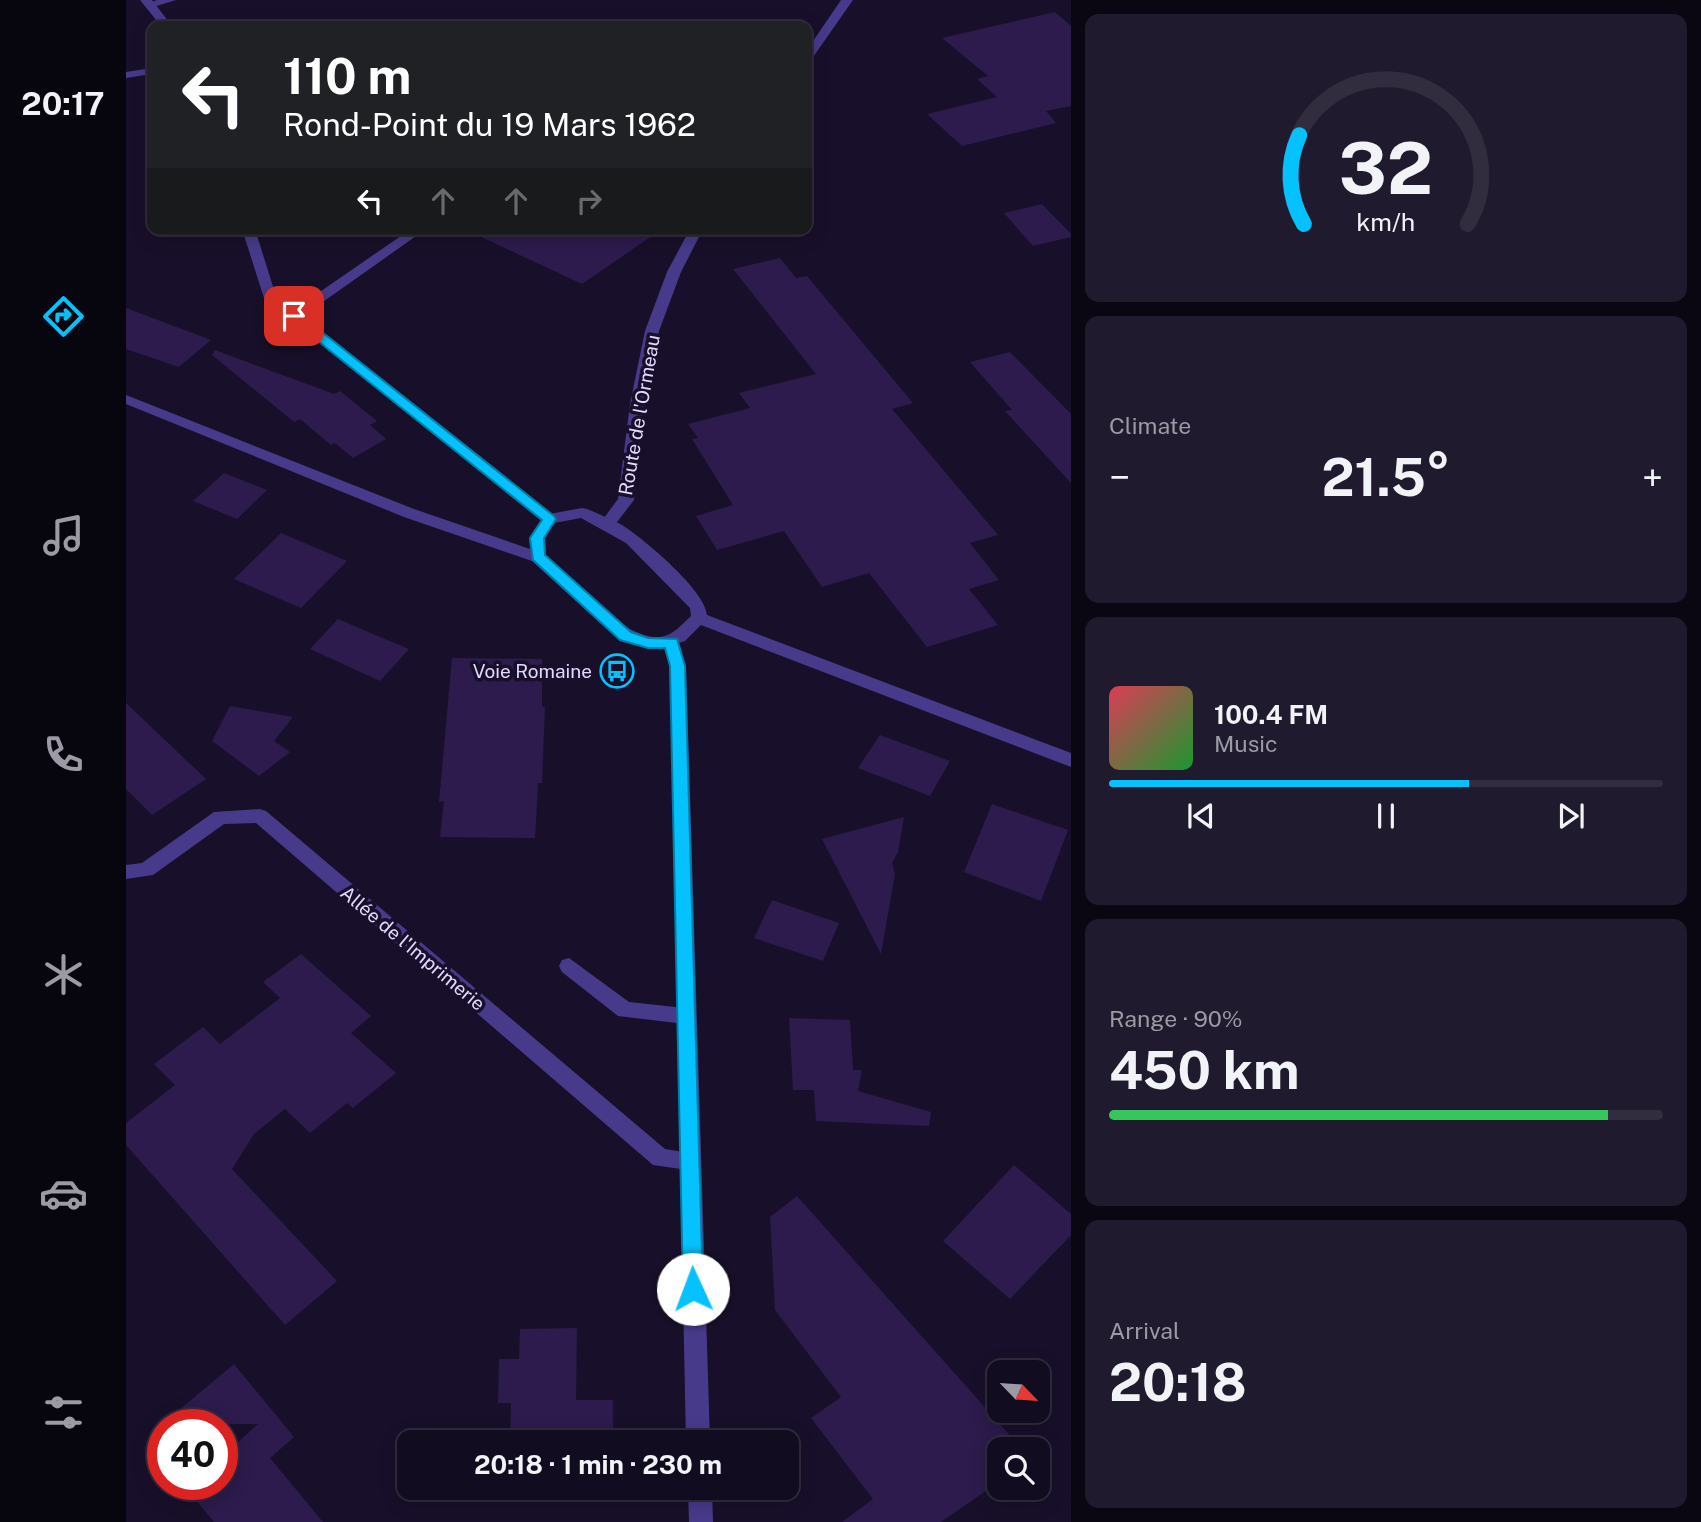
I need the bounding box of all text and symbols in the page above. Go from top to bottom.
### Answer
text: 110 m [283,47,411,105]
icon: left [168,49,259,140]
text: 20:17 [21,85,105,122]
text: Rond-Point du 19 Mars 1962 [283,106,696,143]
text: 32 [1339,125,1433,210]
icon: left [351,182,389,220]
icon: ahead [424,182,462,220]
icon: ahead [497,182,535,220]
icon: right [570,182,608,220]
text: km/h [1357,207,1415,237]
pin [264,286,324,346]
icon: directions [39,292,88,341]
icon: arrive [275,297,313,335]
street label: Route de l'Ormeau [614,333,664,497]
text: Climate [1109,412,1191,439]
text: 21.5° [1321,447,1451,508]
text: − [1109,455,1130,500]
text: + [1642,455,1663,500]
icon: music [39,511,88,560]
bus stop icon: Voie Romaine [598,652,636,690]
place label: Voie Romaine [473,660,592,682]
text: 100.4 FM [1214,699,1328,730]
icon: phone [39,730,88,779]
text: Music [1214,730,1278,757]
icon: previous [1182,797,1220,835]
icon: pause [1367,797,1405,835]
icon: next [1552,797,1590,835]
street label: Allée de l'Imprimerie [336,881,490,1015]
icon: climate [39,950,88,999]
text: Range · 90% [1109,1005,1243,1032]
text: 450 km [1109,1040,1300,1101]
icon: car [39,1169,88,1218]
position arrow [656,1252,730,1326]
text: Arrival [1109,1317,1180,1344]
text: 20:18 [1109,1352,1247,1413]
north arrow [987,1360,1050,1423]
map controls [987,1360,1050,1500]
icon: filters [39,1388,88,1437]
speed limit sign: 40 [147,1409,238,1500]
button: search [987,1437,1050,1500]
text: 20:18 · 1 min · 230 m [474,1449,722,1480]

